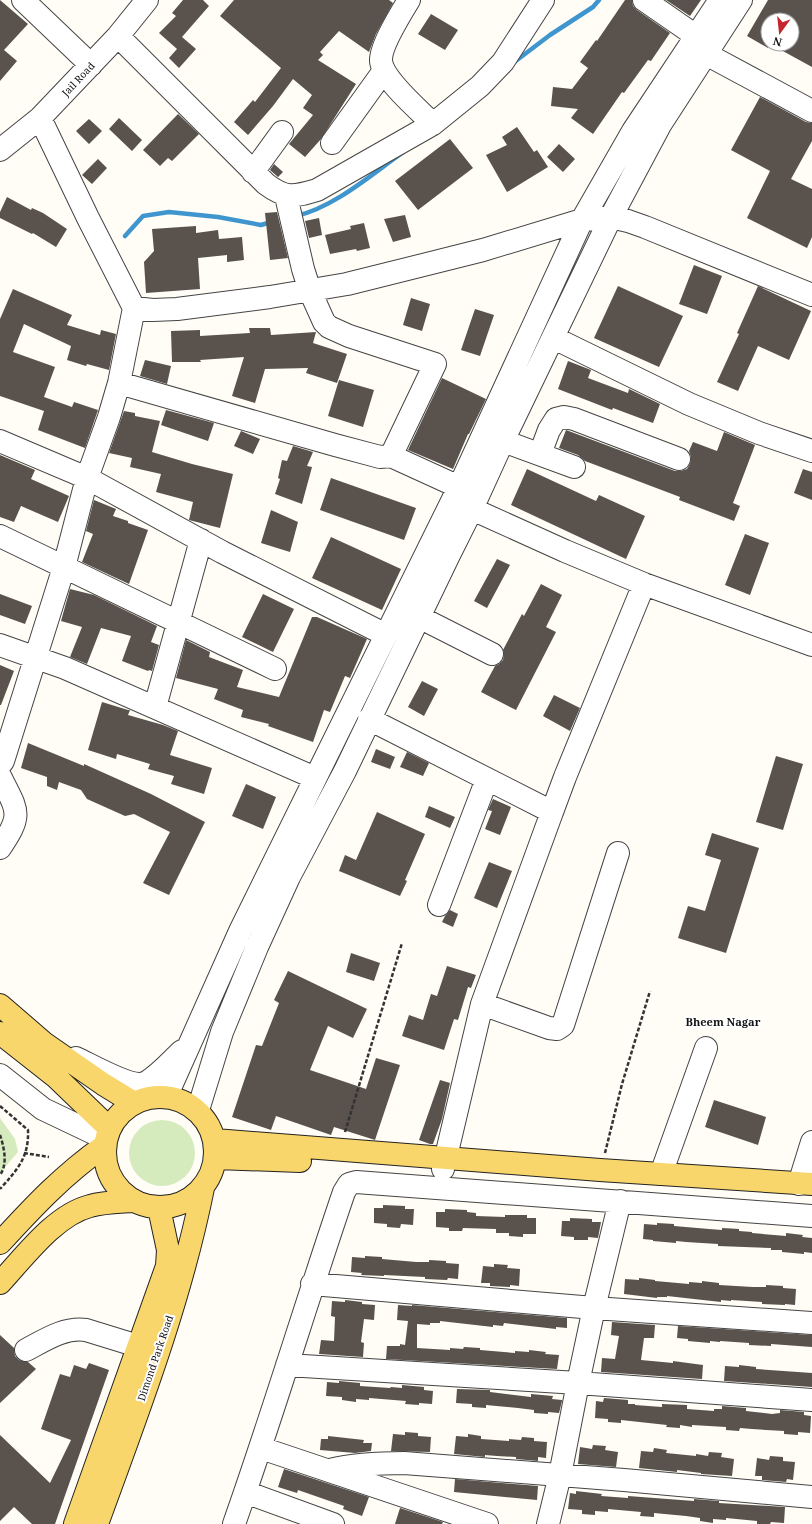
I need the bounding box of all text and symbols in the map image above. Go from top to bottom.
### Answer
north arrow [760,12,800,52]
text: N [771,34,783,51]
street label: Jail Road [58,59,98,100]
district label: Bheem Nagar [686,1014,761,1029]
street label: Dimond Park Road [134,1313,176,1403]

